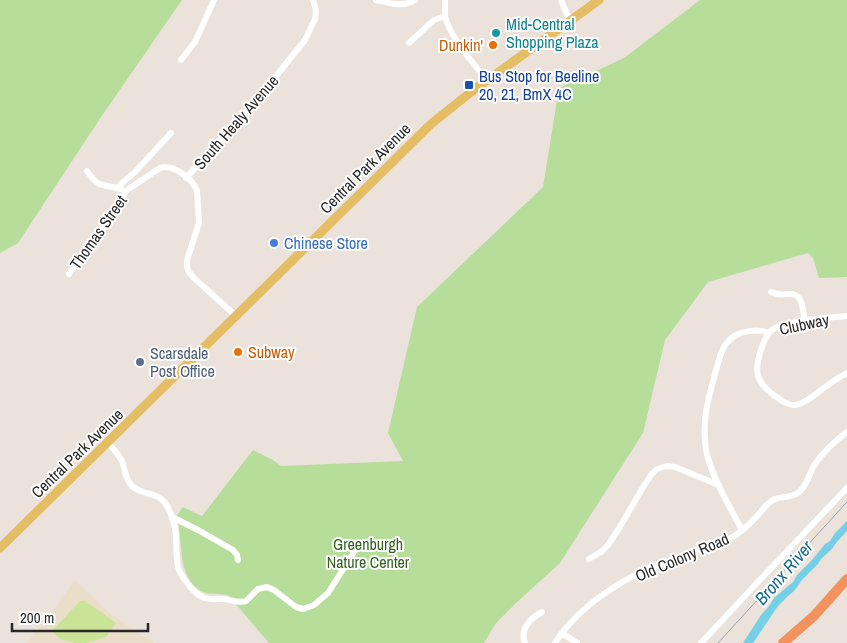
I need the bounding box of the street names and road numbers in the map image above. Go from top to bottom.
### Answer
street label: South Healy Avenue [189,70,283,174]
street label: Central Park Avenue [315,118,415,218]
street label: Thomas Street [64,190,132,274]
street label: Clubway [777,308,831,340]
street label: Central Park Avenue [26,403,128,503]
street label: Old Colony Road [632,527,732,587]

